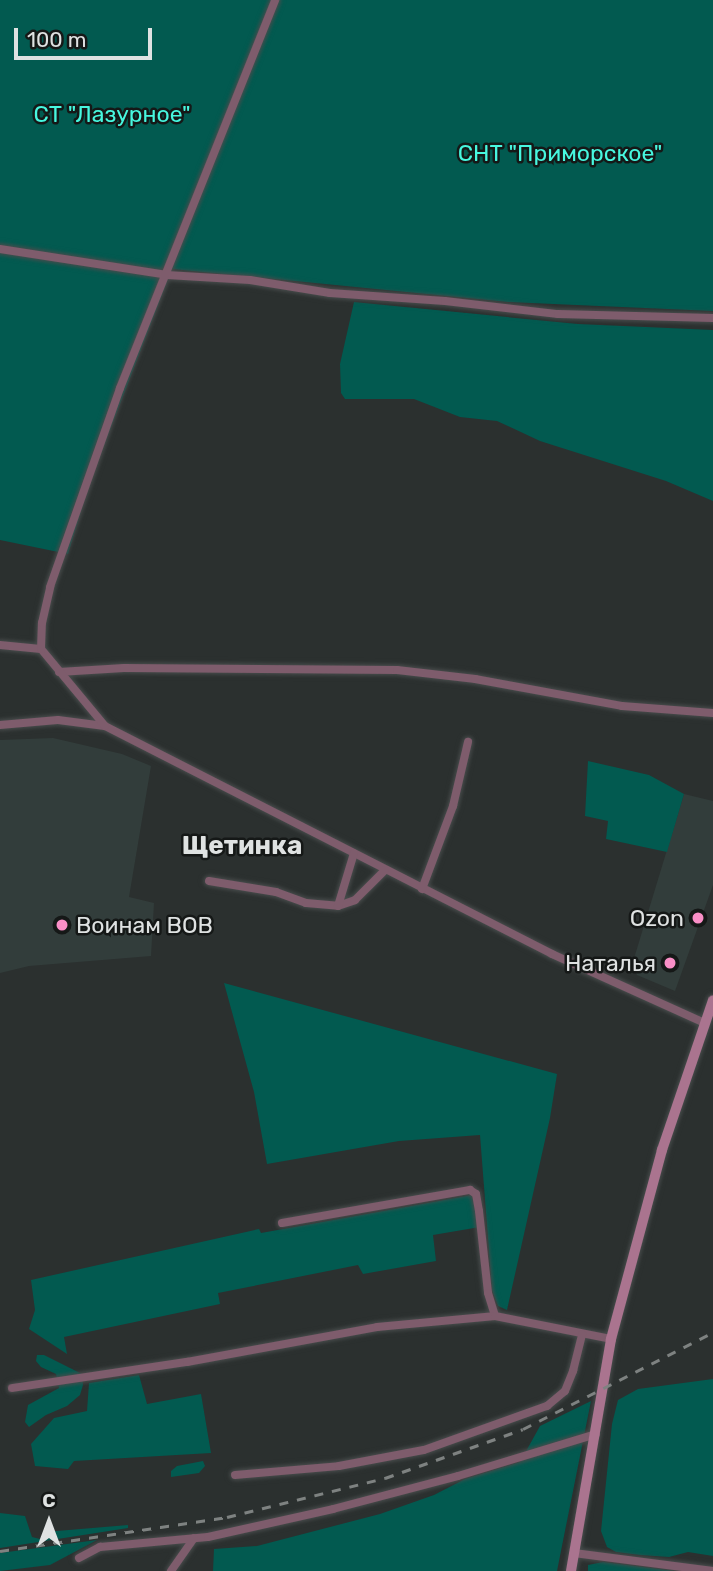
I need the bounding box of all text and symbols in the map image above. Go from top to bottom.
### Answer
scale bar [18,14,156,58]
text: 100 m [27,27,86,52]
park label: СТ "Лазурное" [33,100,191,128]
park label: СНТ "Приморское" [458,139,662,167]
district label: Щетинка [182,830,302,862]
place label: Ozon [630,904,684,932]
marker: Ozon [690,910,706,926]
place label: Воинам ВОВ [76,911,213,939]
marker: Воинам ВОВ [54,917,70,933]
place label: Наталья [565,949,656,977]
marker: Наталья [662,955,678,971]
north arrow [14,1487,84,1557]
text: С [42,1489,56,1512]

